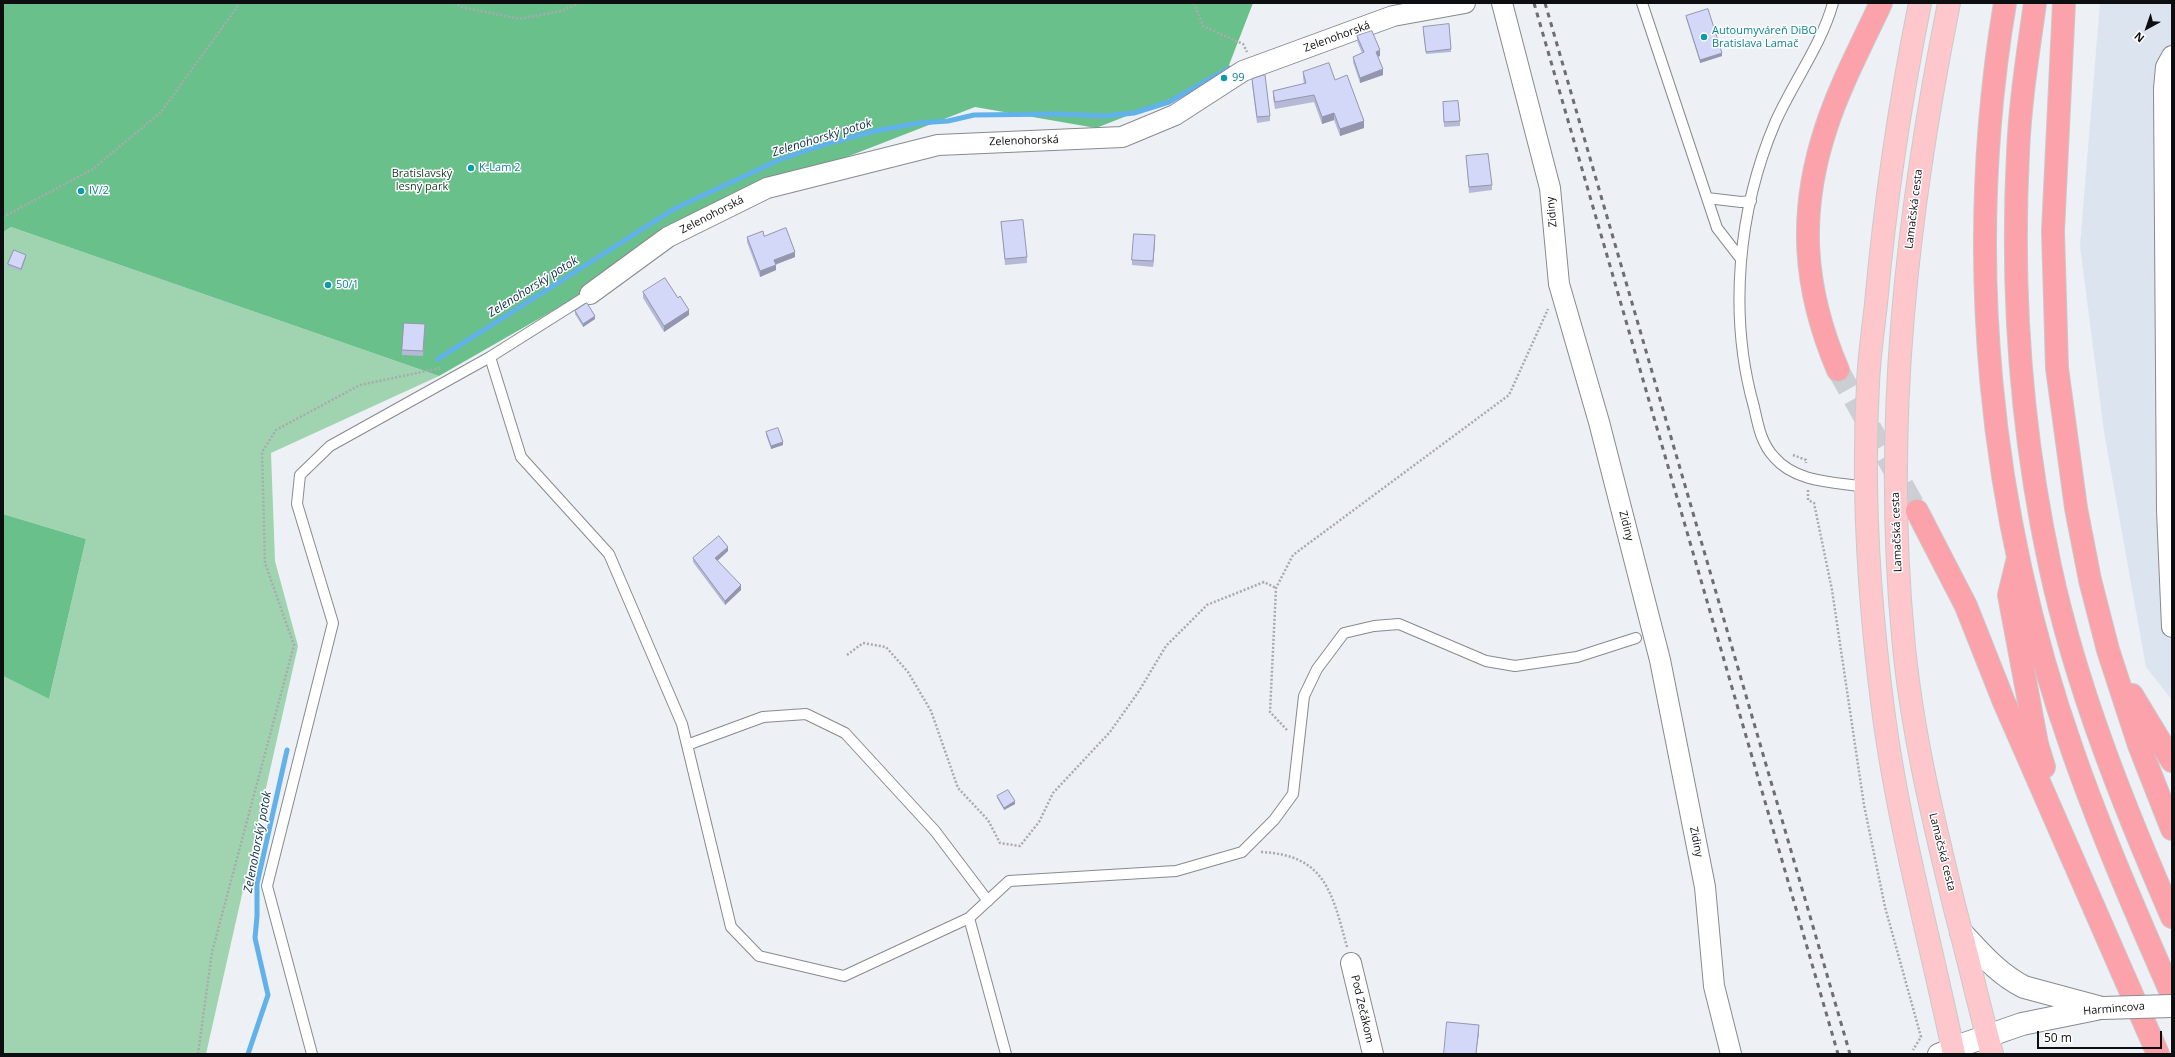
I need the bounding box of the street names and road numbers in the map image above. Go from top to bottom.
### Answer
street label: Zelenohorská [1302,19,1372,55]
street label: Zelenohorská [989,133,1059,149]
street label: Lamačská cesta [1903,168,1925,250]
street label: Zelenohorská [678,193,746,237]
street label: Zidiny [1544,196,1560,228]
street label: Lamačská cesta [1889,492,1905,572]
street label: Zidiny [1616,509,1636,543]
street label: Lamačská cesta [1926,812,1958,892]
street label: Zidiny [1687,826,1705,858]
street label: Pod Zečákom [1348,974,1376,1044]
street label: Harmincova [2083,1000,2145,1018]

